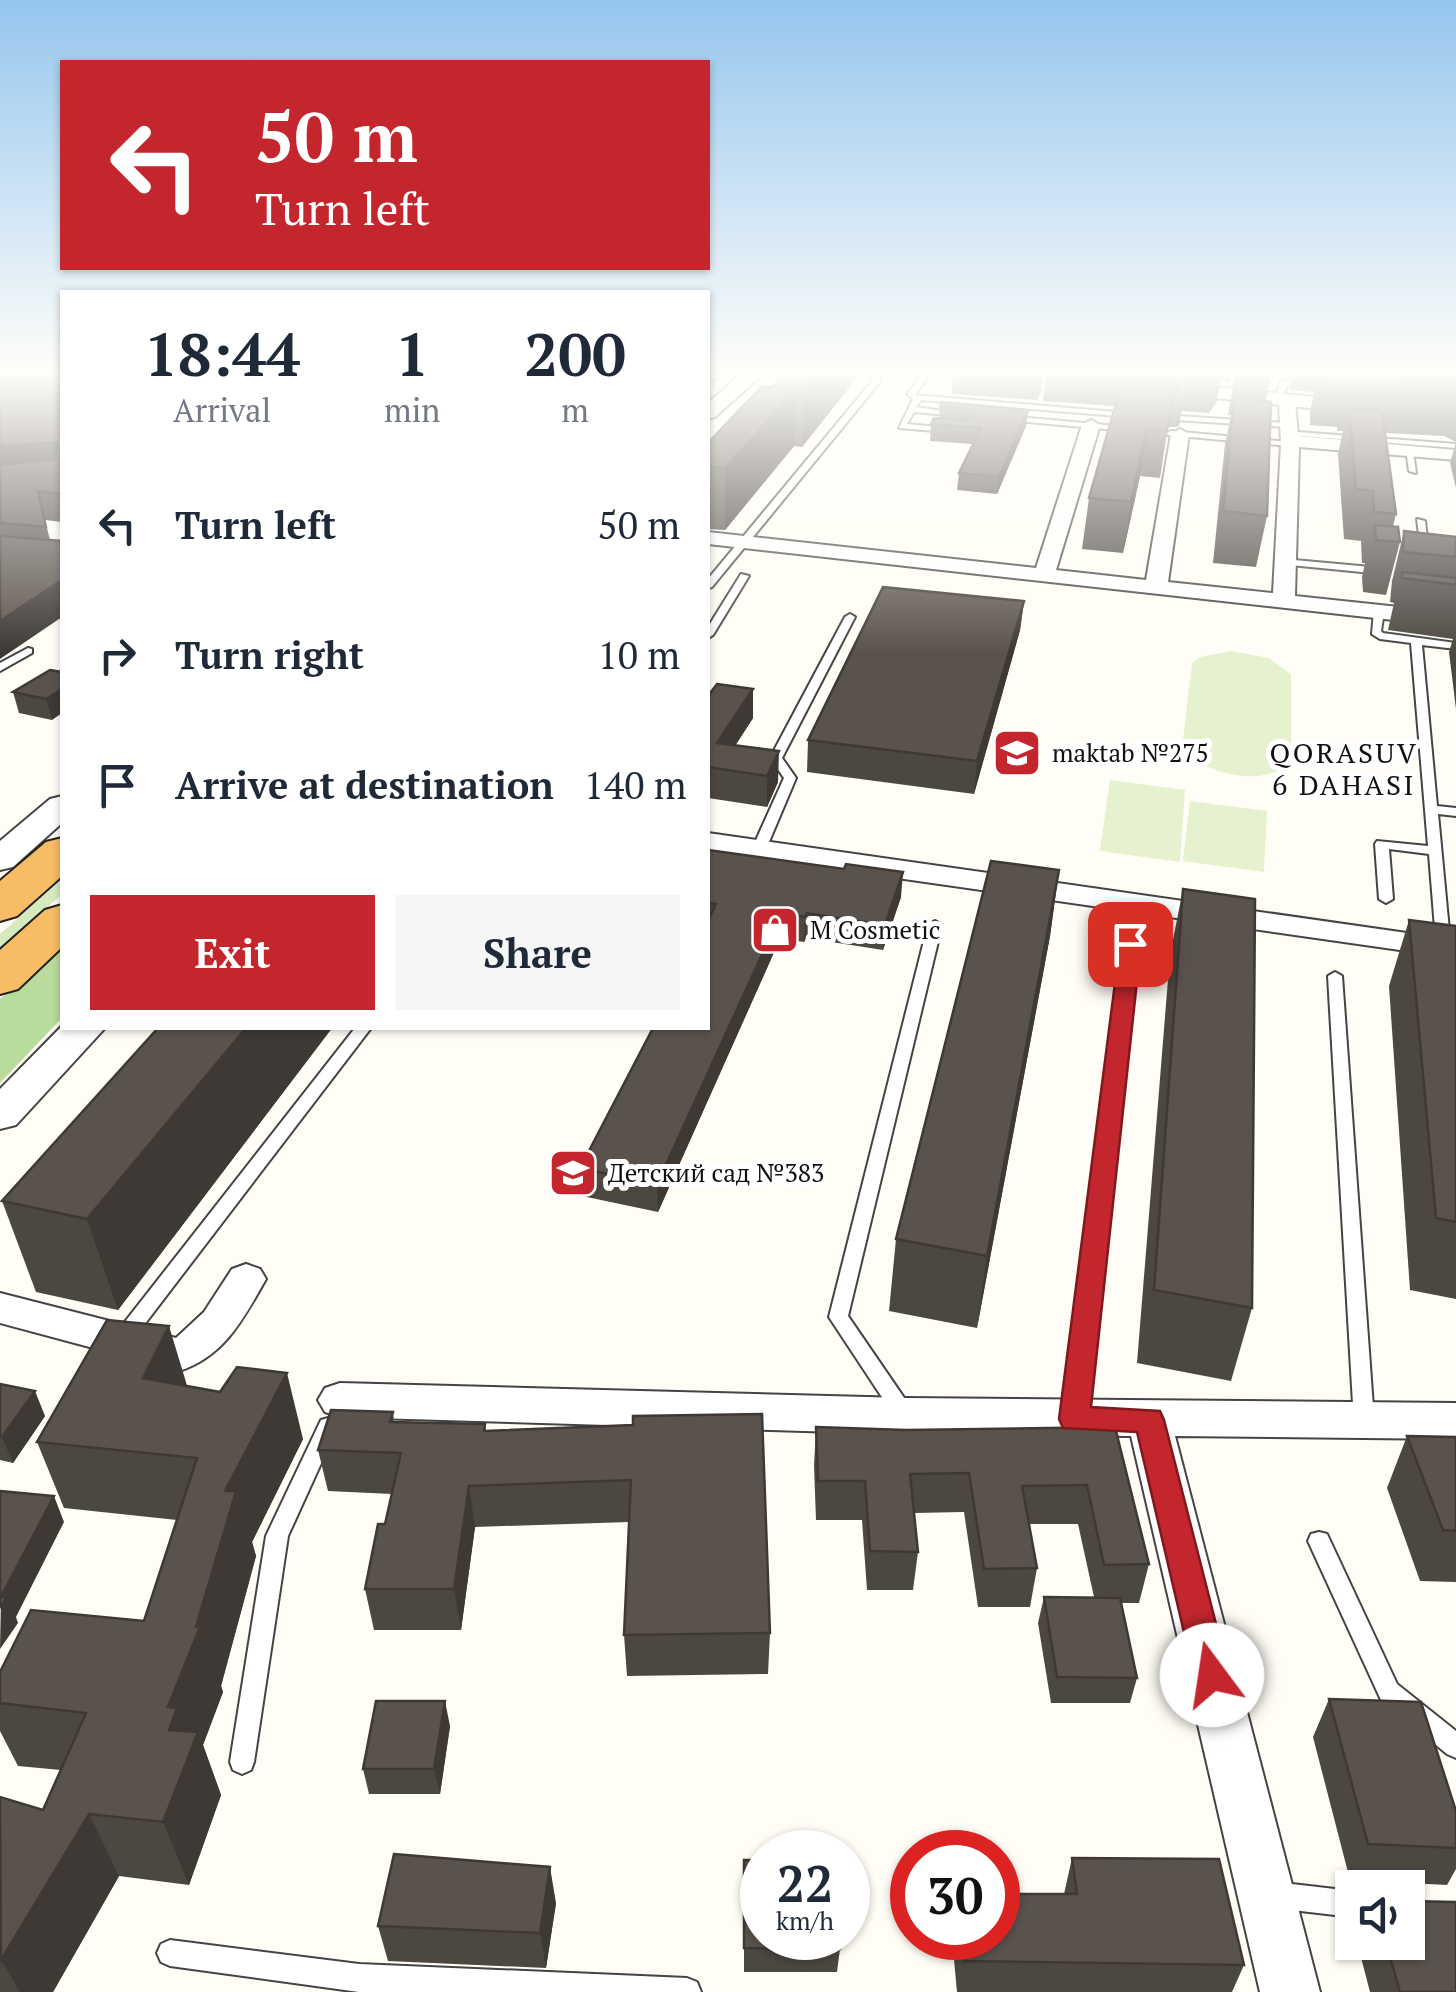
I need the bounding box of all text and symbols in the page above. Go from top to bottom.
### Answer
text: 50 m [255,89,418,182]
icon: left [90,100,220,230]
text: Turn left [255,178,430,238]
text: 18:44 [144,314,300,393]
text: 1 [395,314,429,393]
text: 200 [524,314,626,393]
text: Arrival [173,389,271,431]
text: min [384,389,440,431]
text: m [561,389,589,431]
icon: left [90,498,145,553]
text: Turn left [175,500,336,550]
text: 50 m [597,500,680,550]
icon: right [90,628,145,683]
text: Turn right [175,630,364,680]
text: 10 m [597,630,680,680]
school or university icon: maktab №275 [991,727,1043,779]
district label: QORASUV 6 DAHASI [1270,734,1418,803]
place label: maktab №275 [1052,736,1209,769]
icon: arrive [90,758,145,813]
text: Arrive at destination [175,760,554,810]
text: 140 m [584,760,687,810]
button: Exit [90,895,375,1010]
button: Share [395,895,680,1010]
pin [1088,902,1173,987]
shop icon: M Cosmetic [749,904,801,956]
place label: M Cosmetic [810,913,941,946]
icon: arrive [1103,917,1158,972]
school or university icon: Детский сад №383 [547,1147,599,1199]
place label: Детский сад №383 [608,1156,824,1189]
position arrow [1160,1623,1264,1727]
speed limit sign: 30 [890,1830,1020,1960]
text: 22 [777,1850,833,1916]
map controls [1335,1870,1425,1960]
button: sound [1335,1870,1425,1960]
text: km/h [776,1904,834,1937]

